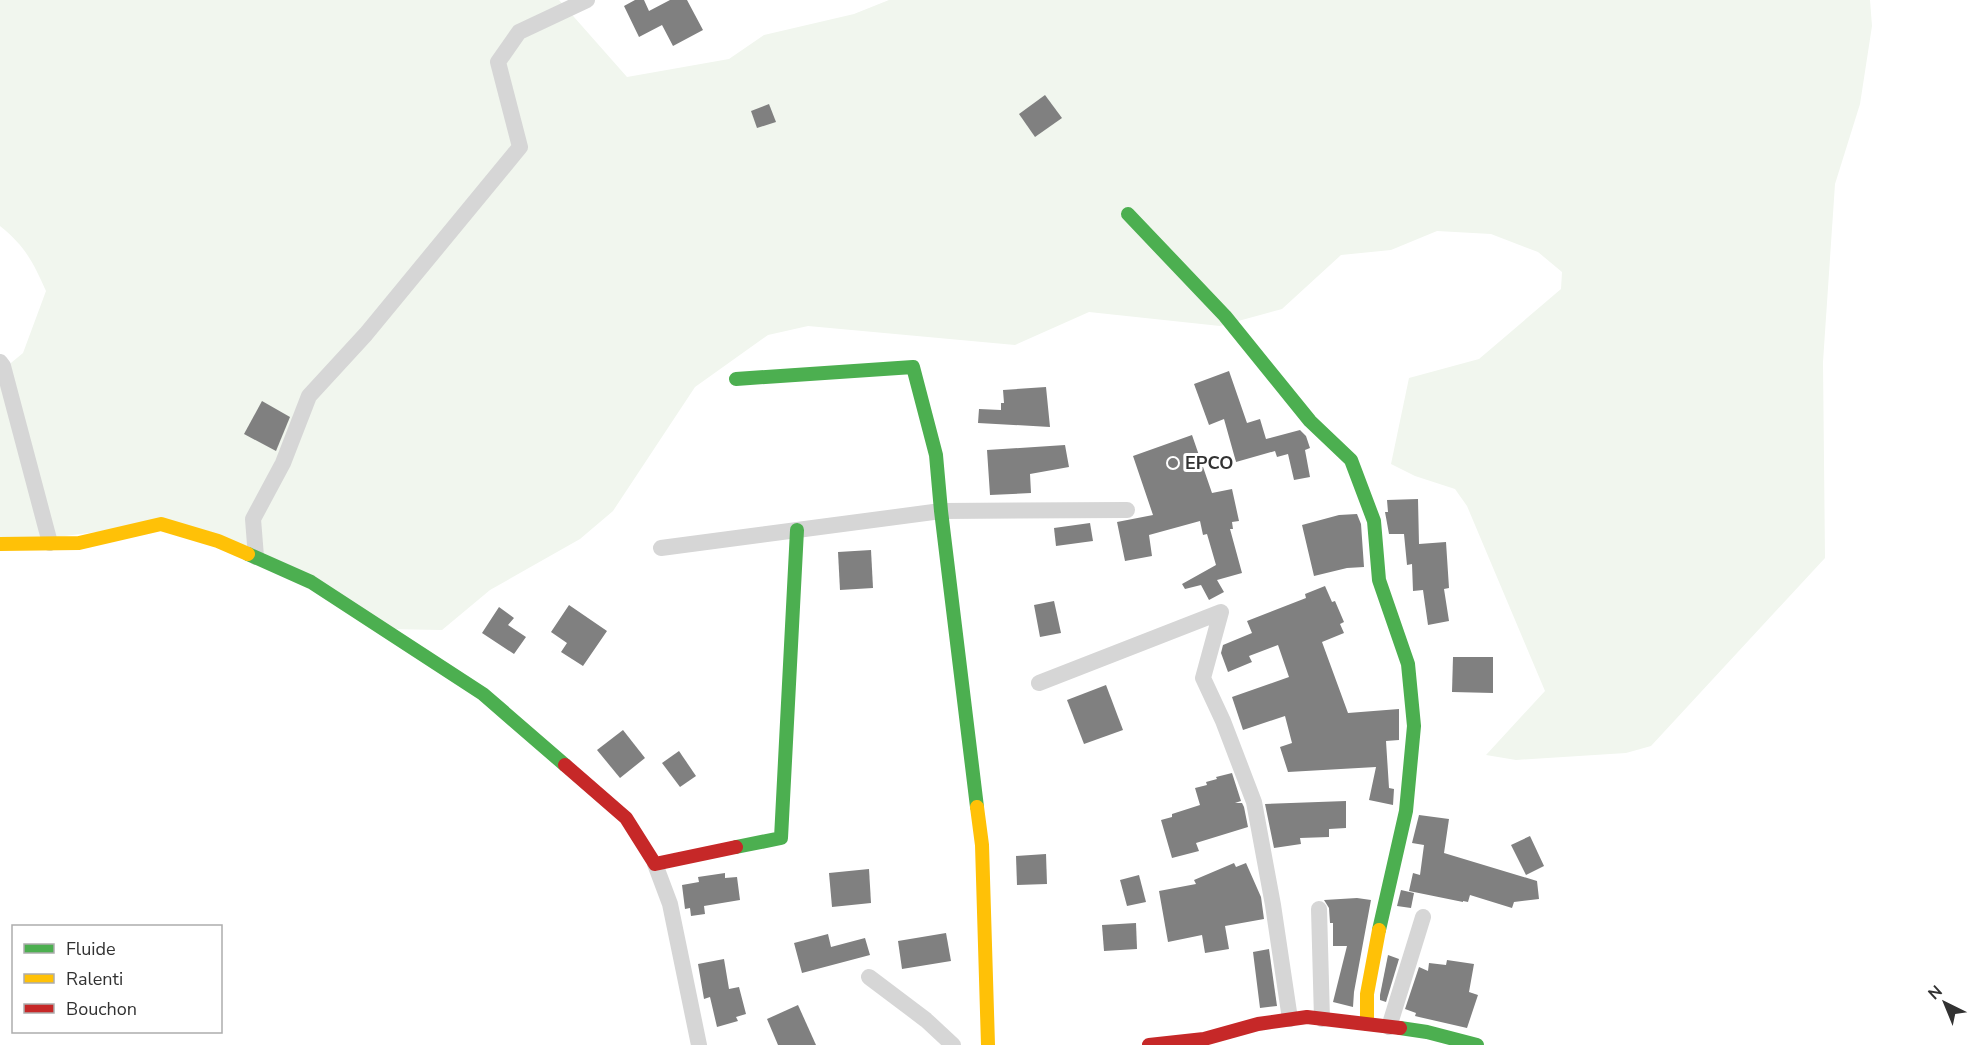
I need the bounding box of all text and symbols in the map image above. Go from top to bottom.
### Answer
place label: EPCO [1185,451,1233,475]
marker: EPCO [1166,456,1180,470]
legend [12,925,222,1033]
text: Fluide [66,937,116,961]
text: Ralenti [66,967,123,991]
north arrow [1915,973,1975,1033]
text: N [1924,981,1947,1005]
text: Bouchon [66,997,137,1021]

